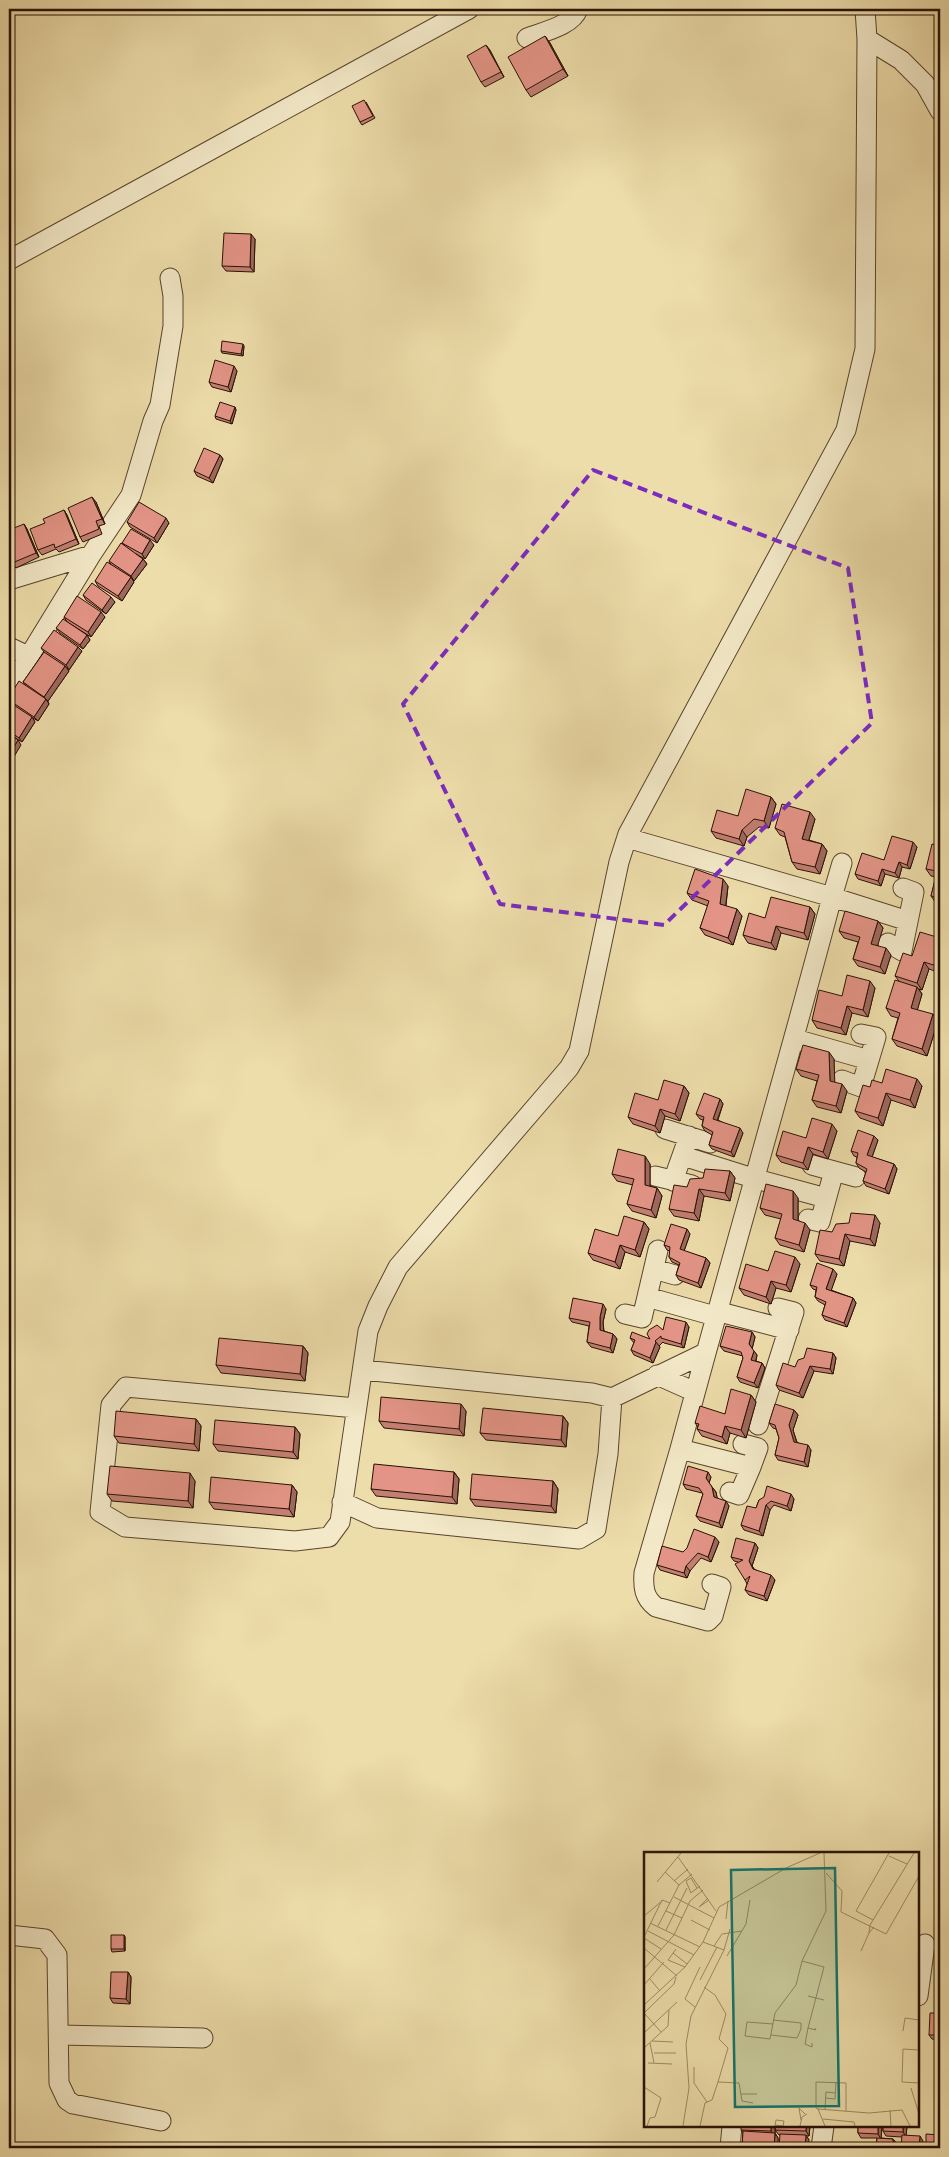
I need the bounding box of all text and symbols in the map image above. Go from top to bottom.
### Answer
inset map [644,1852,919,2127]

